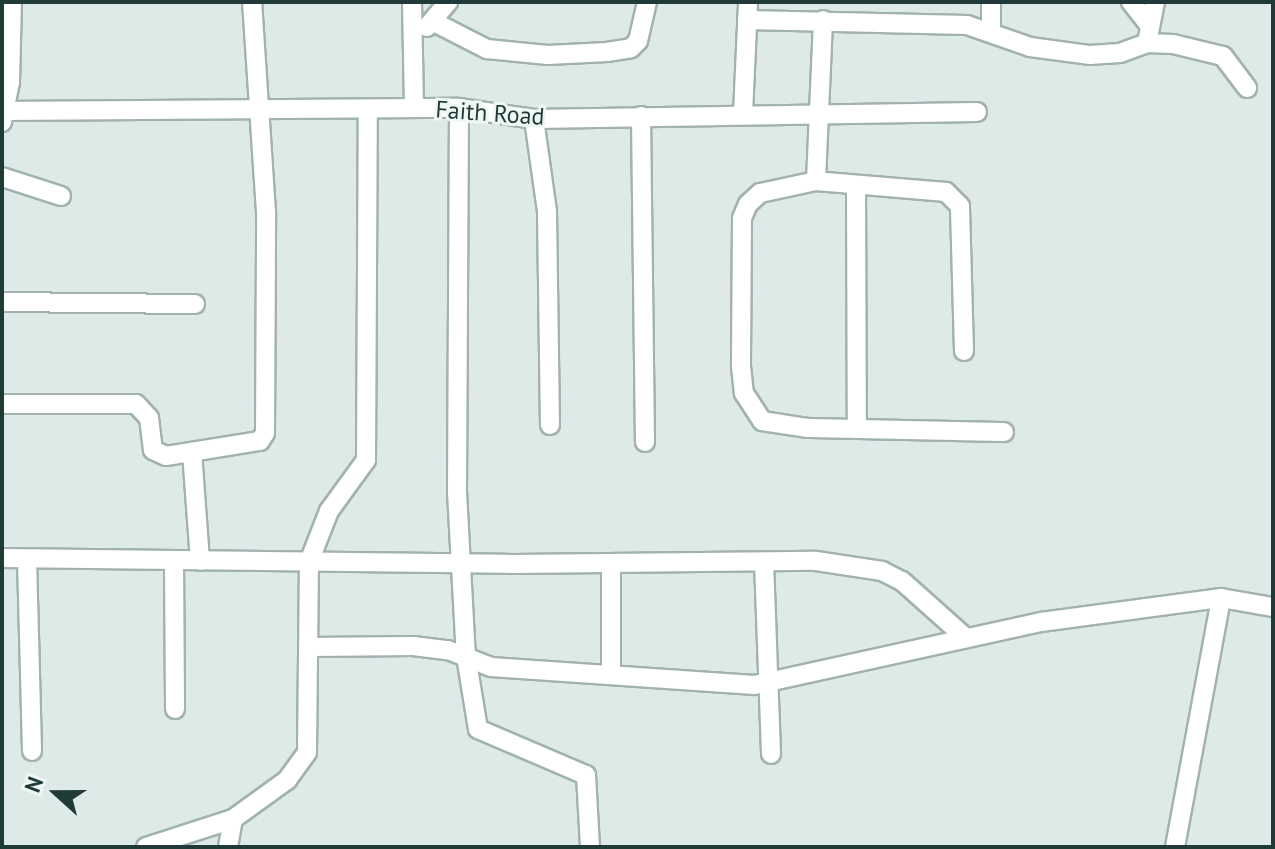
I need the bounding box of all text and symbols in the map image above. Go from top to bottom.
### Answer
street label: Faith Road [435,95,545,131]
north arrow [16,753,96,833]
text: N [18,773,49,796]

